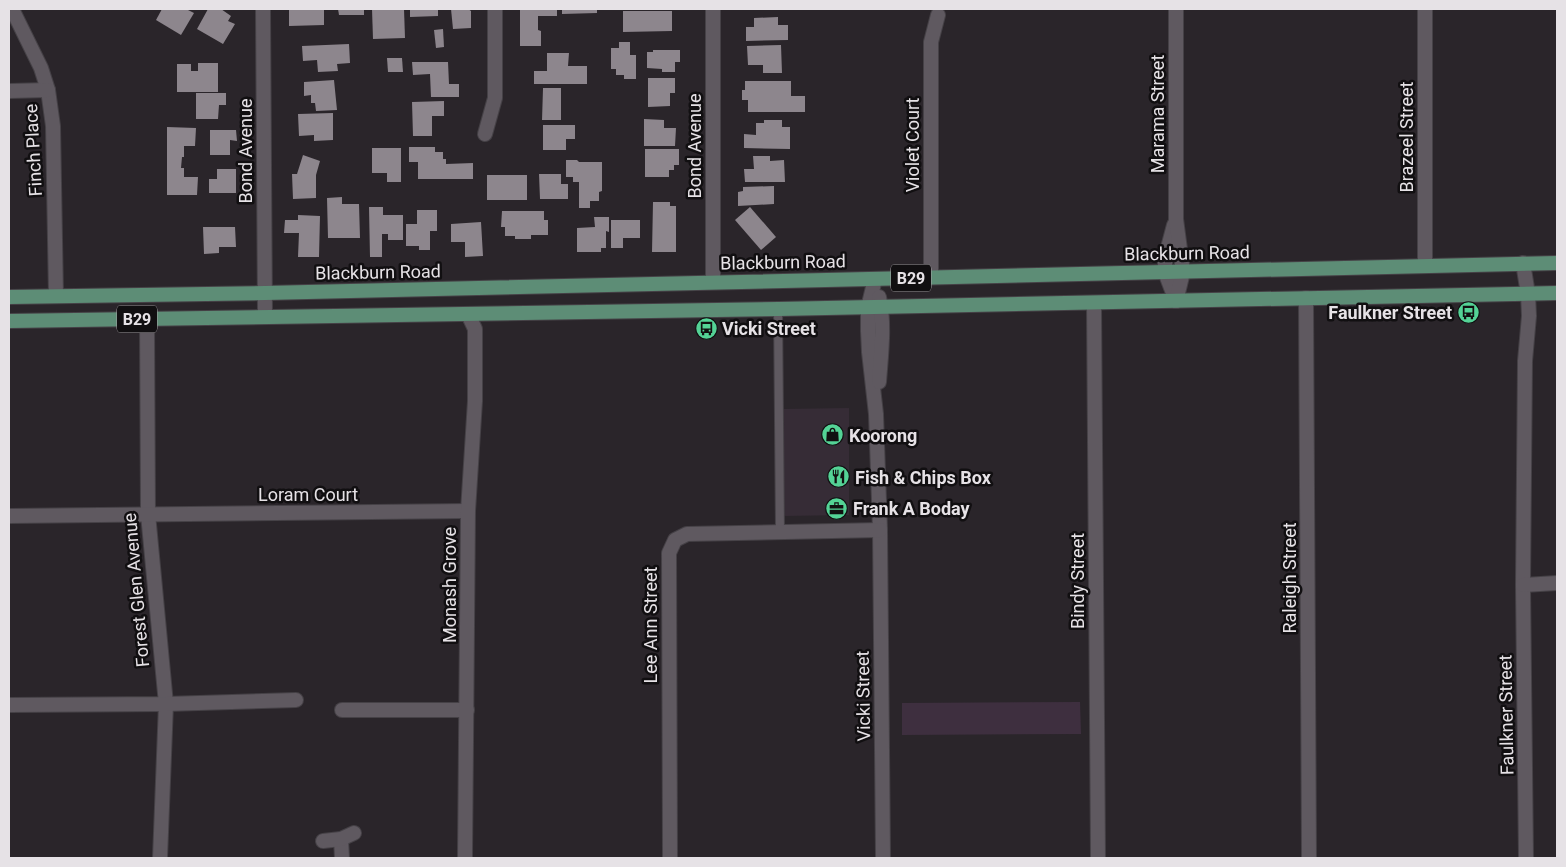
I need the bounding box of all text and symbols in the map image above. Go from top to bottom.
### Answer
street label: Marama Street [1147,55,1168,173]
street label: Brazeel Street [1396,81,1417,192]
street label: Bond Avenue [684,94,705,198]
street label: Violet Court [902,98,923,192]
street label: Bond Avenue [235,99,256,203]
street label: Finch Place [20,103,46,197]
street label: Blackburn Road [1124,241,1250,265]
street label: Blackburn Road [720,250,846,274]
street label: Blackburn Road [315,260,441,284]
road number: B29 [891,264,931,292]
bus stop icon: Faulkner Street [1456,300,1480,324]
place label: Faulkner Street [1328,302,1452,323]
road number: B29 [117,306,157,332]
bus stop icon: Vicki Street [694,316,718,340]
place label: Vicki Street [722,318,816,339]
shop icon: Koorong [821,423,845,447]
place label: Koorong [849,425,917,446]
restaurant icon: Fish & Chips Box [827,465,851,489]
place label: Fish & Chips Box [855,467,992,488]
street label: Loram Court [258,484,358,505]
office icon: Frank A Boday [825,496,849,520]
place label: Frank A Boday [853,498,971,519]
street label: Forest Glen Avenue [119,512,153,668]
street label: Raleigh Street [1279,522,1300,634]
street label: Monash Grove [439,527,460,643]
street label: Bindy Street [1067,533,1088,629]
street label: Lee Ann Street [640,566,661,683]
street label: Vicki Street [852,650,874,742]
street label: Faulkner Street [1494,655,1518,775]

